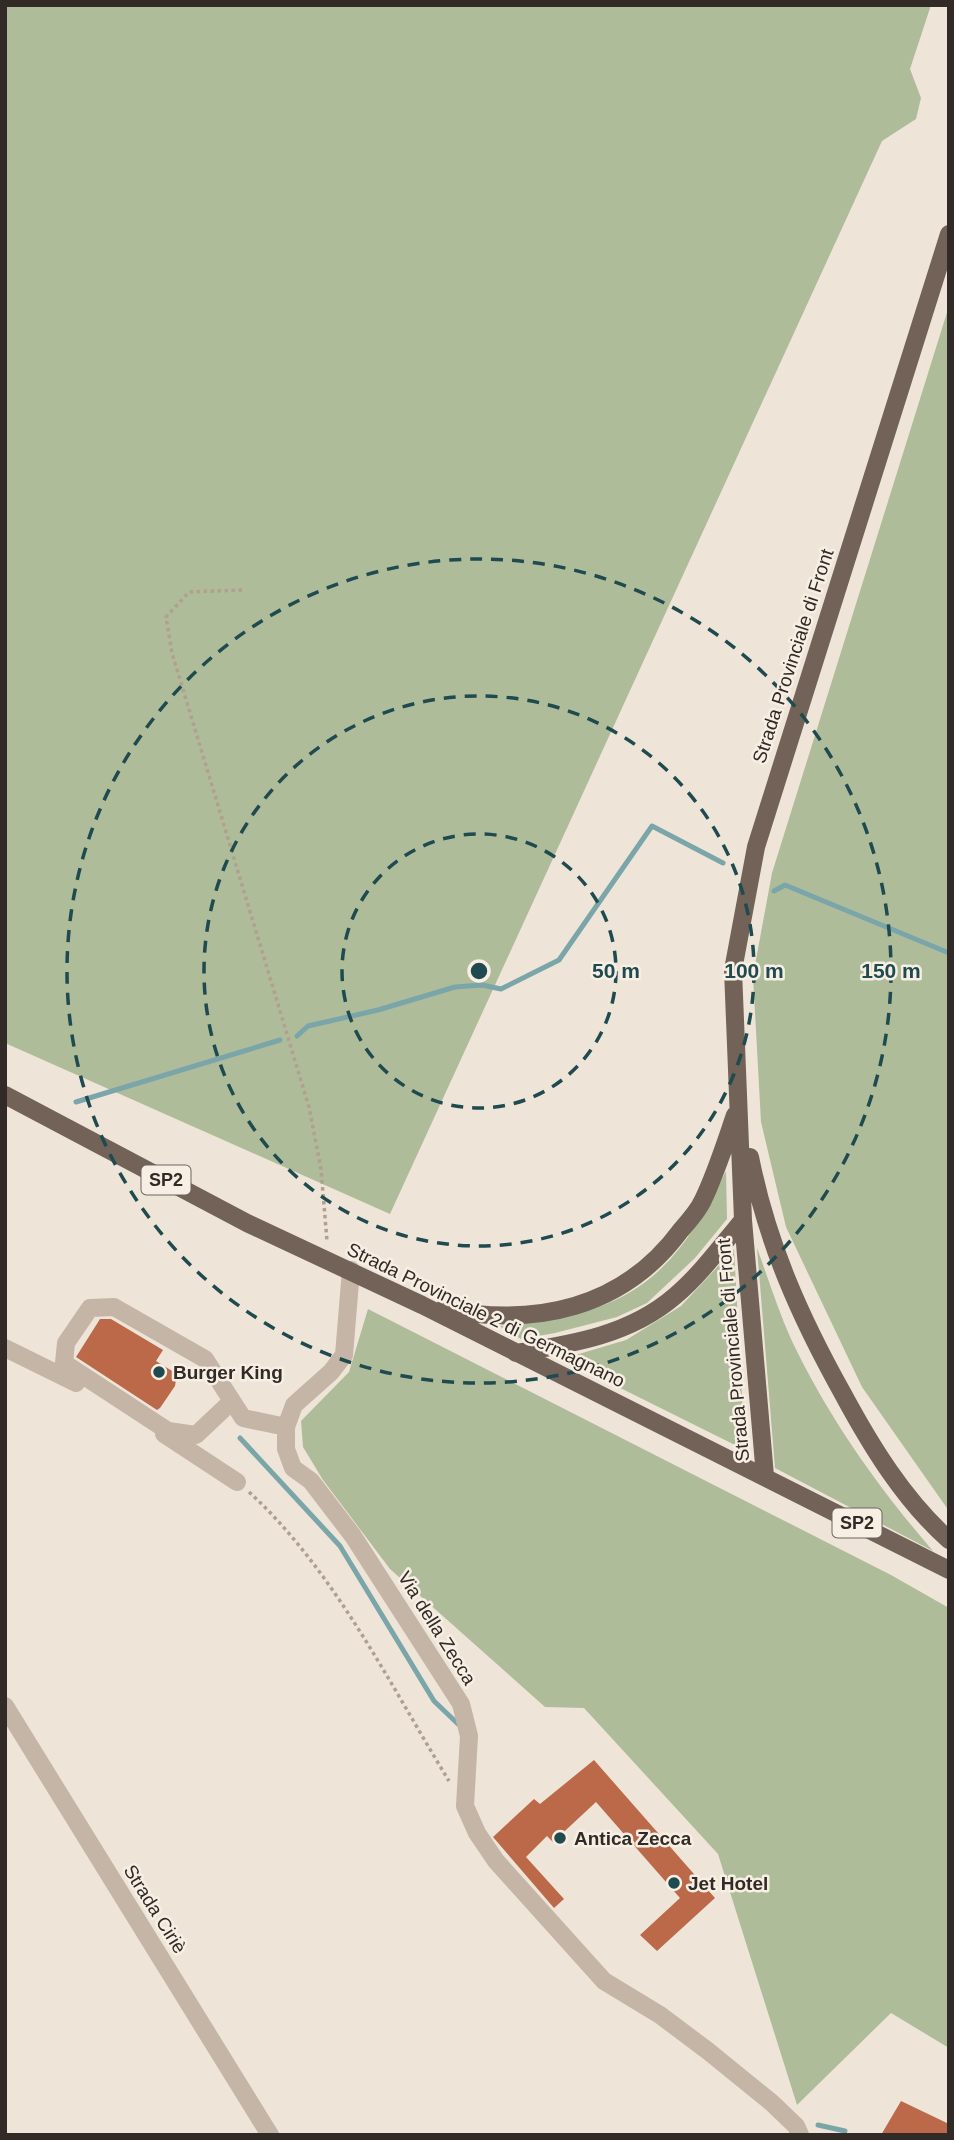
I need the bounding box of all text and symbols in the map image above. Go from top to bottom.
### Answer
street label: Strada Provinciale di Front [748,546,838,766]
centre of rings [467,959,491,983]
text: 50 m [592,959,640,982]
text: 100 m [724,959,784,982]
text: 150 m [861,959,921,982]
road number: SP2 [142,1166,190,1195]
street label: Strada Provinciale di Front [713,1237,753,1462]
street label: Strada Provinciale 2 di Germagnano [344,1238,628,1392]
place label: Burger King [173,1362,283,1383]
marker: Burger King [151,1364,167,1380]
road number: SP2 [832,1508,882,1538]
street label: Via della Zecca [394,1567,480,1689]
place label: Antica Zecca [574,1828,692,1849]
marker: Antica Zecca [552,1830,568,1846]
street label: Strada Ciriè [120,1861,190,1957]
place label: Jet Hotel [688,1873,768,1894]
marker: Jet Hotel [666,1875,682,1891]

